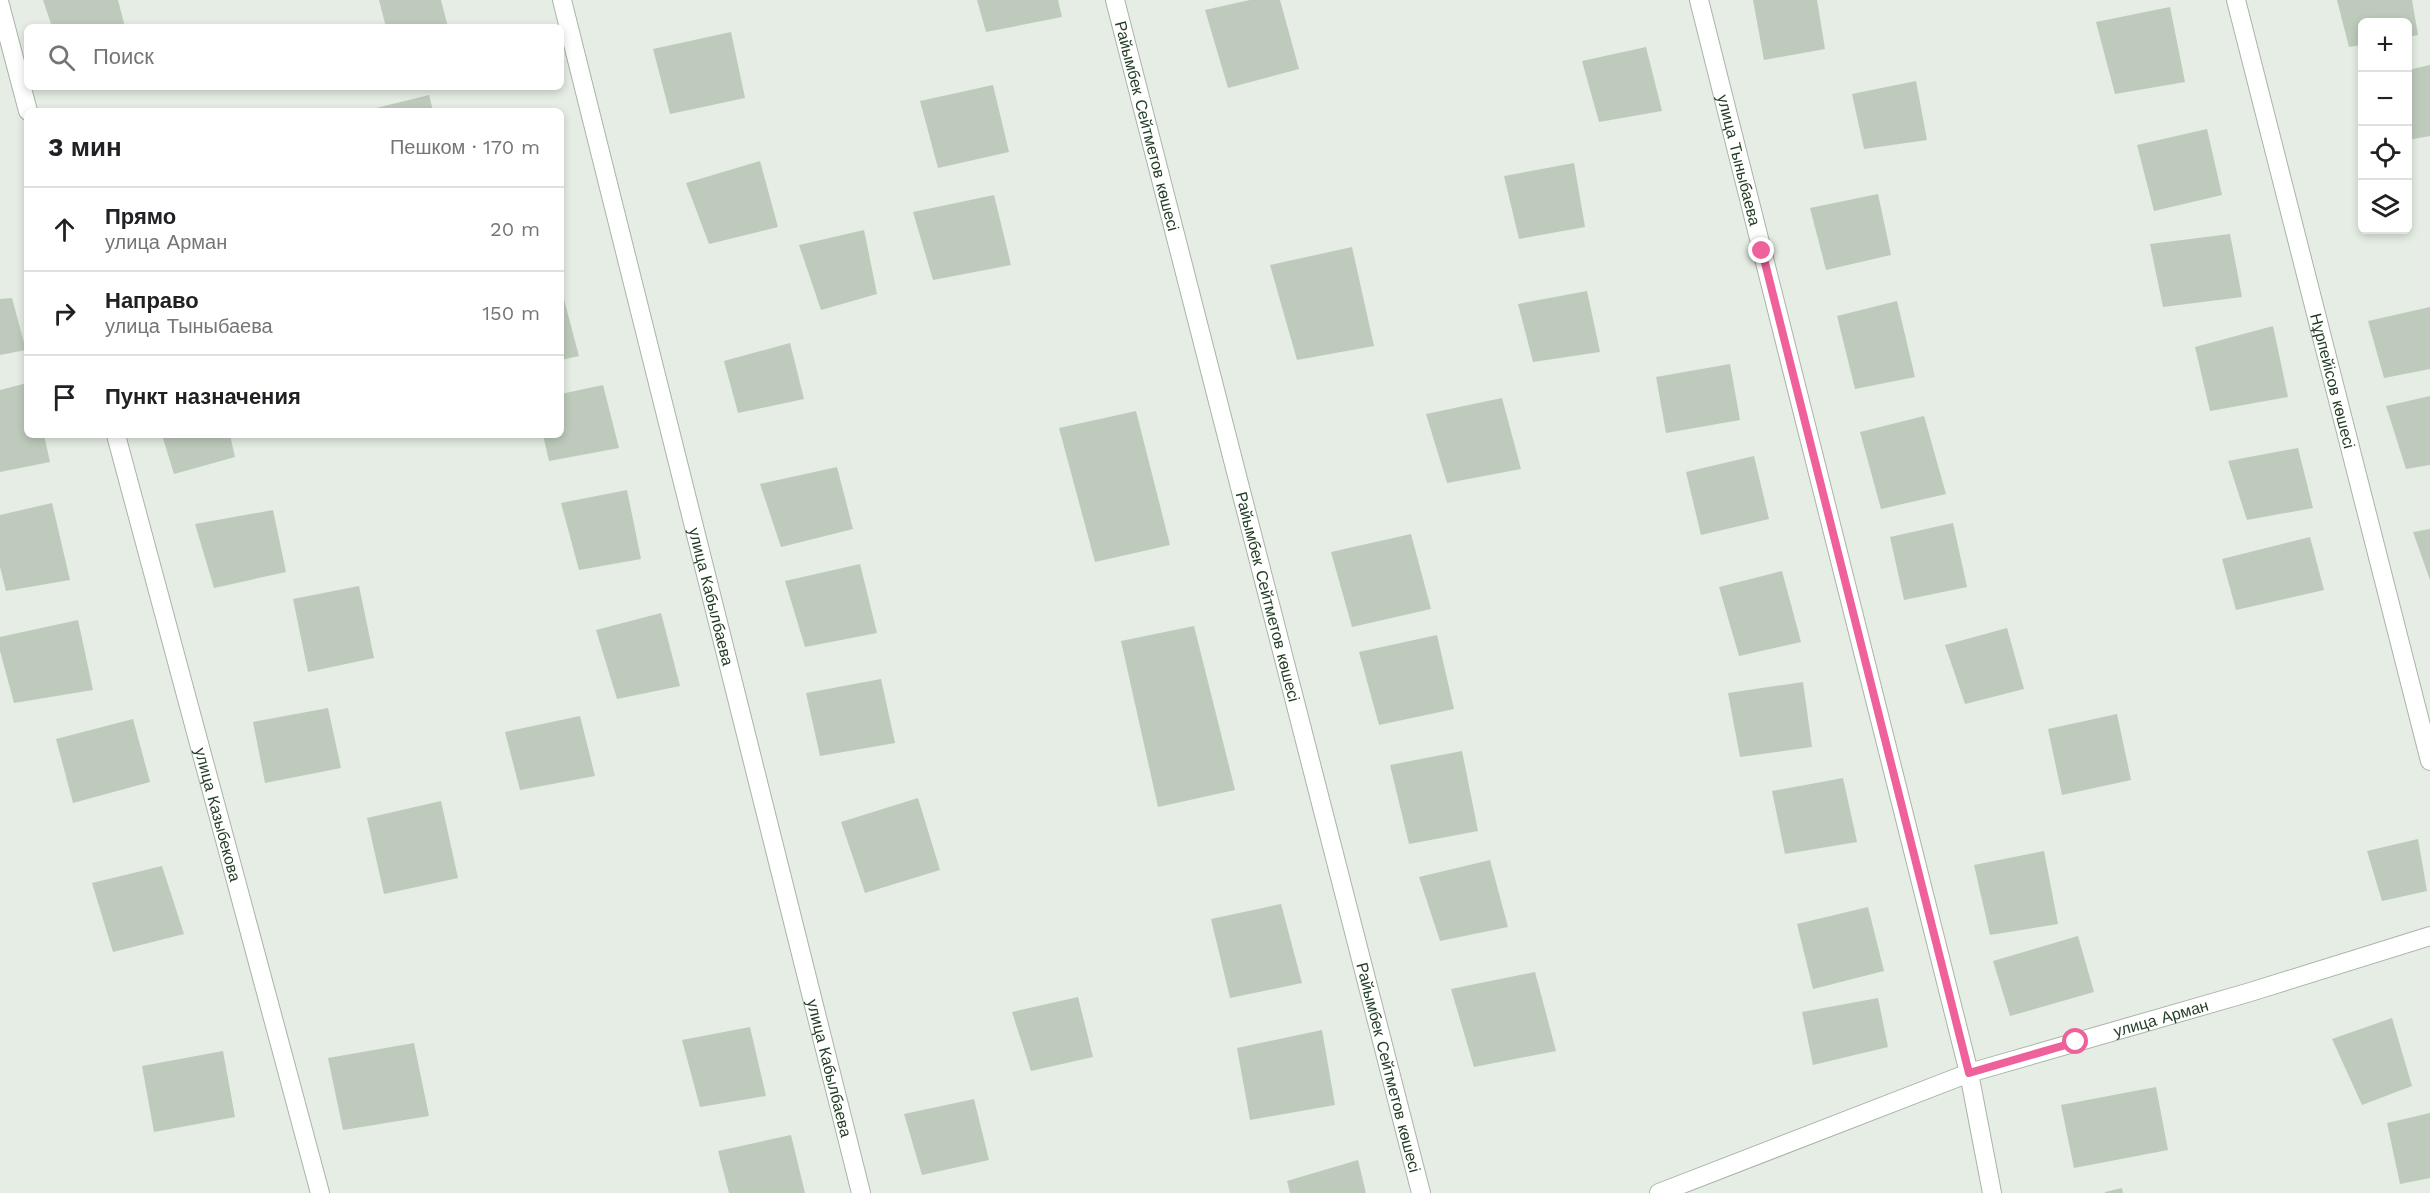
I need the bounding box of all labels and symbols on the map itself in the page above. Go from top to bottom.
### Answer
street label: Райымбек Сейтметов көшесі [1111,19,1183,233]
street label: улица Тыныбаева [1713,93,1764,228]
route end [1748,237,1774,263]
street label: Нұрпейісов көшесі [2306,311,2359,451]
street label: Райымбек Сейтметов көшесі [1232,490,1304,704]
street label: улица Кабылбаева [685,526,737,668]
street label: улица Казыбекова [191,746,245,884]
street label: Райымбек Сейтметов көшесі [1352,961,1424,1175]
street label: улица Арман [2111,996,2211,1041]
street label: улица Кабылбаева [803,997,856,1139]
route start [2062,1028,2088,1054]

